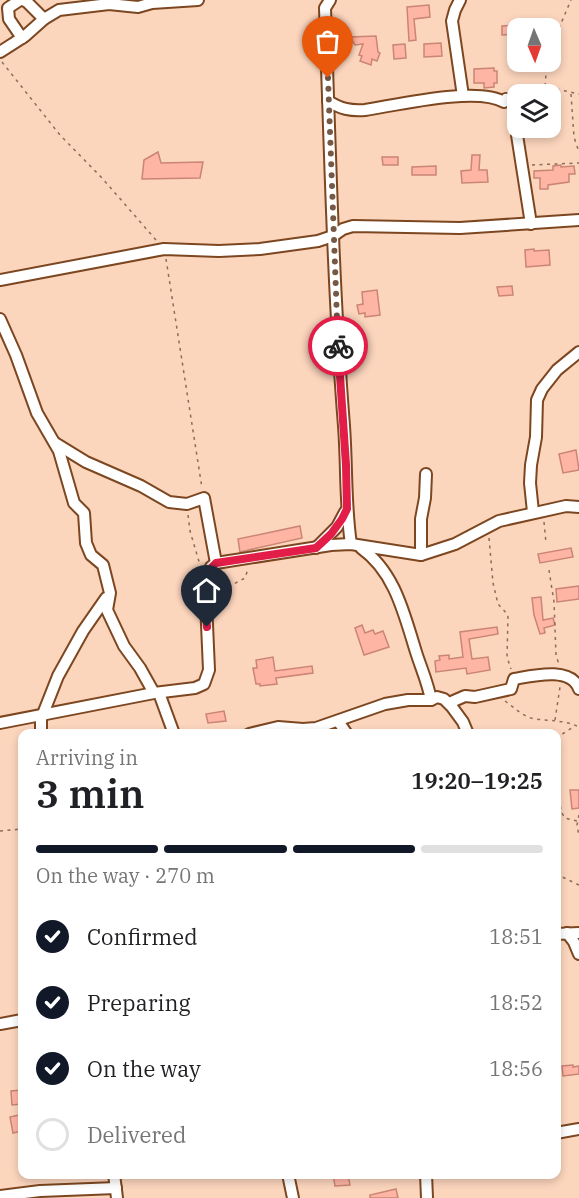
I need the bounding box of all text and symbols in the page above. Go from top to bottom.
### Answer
pin [302,16,353,78]
north arrow [507,18,561,72]
map controls [507,18,561,138]
icon: bag [311,25,344,58]
button: layers [507,84,561,138]
courier [308,316,368,376]
icon: bike [322,330,355,363]
pin [181,565,232,627]
icon: home [190,574,223,607]
text: Arriving in [36,744,138,771]
text: 19:20–19:25 [411,766,543,795]
text: 3 min [36,768,144,819]
text: On the way · 270 m [36,862,215,889]
icon: check [36,920,69,953]
text: Confirmed [87,922,198,951]
text: 18:51 [489,923,543,950]
icon: check [36,986,69,1019]
text: Preparing [87,988,191,1017]
text: 18:52 [489,989,543,1016]
icon: check [36,1052,69,1085]
text: On the way [87,1054,201,1083]
text: 18:56 [489,1055,543,1082]
text: Delivered [87,1120,186,1149]

